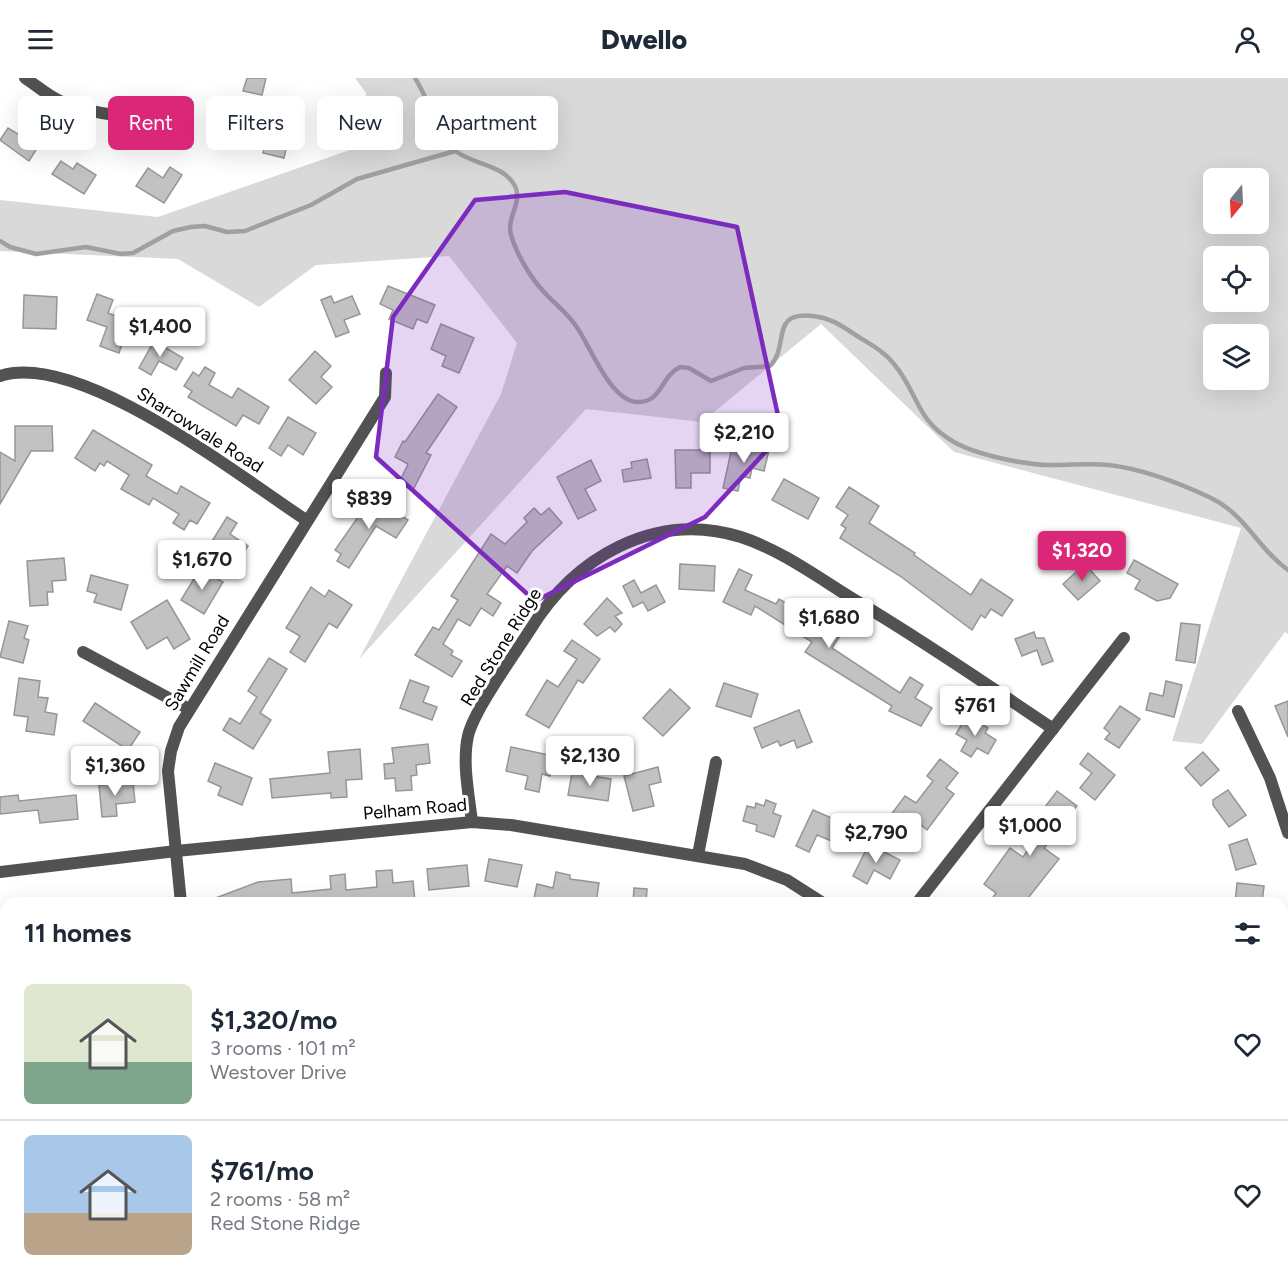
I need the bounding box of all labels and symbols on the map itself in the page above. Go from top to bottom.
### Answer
north arrow [1203,168,1269,234]
pin: $1,400 [111,307,209,358]
street label: Sharrowvale Road [133,382,267,478]
pin: $2,210 [695,413,793,464]
pin: $839 [333,479,405,530]
pin: $1,320 [1033,531,1131,582]
pin: $1,670 [153,540,251,591]
street label: Red Stone Ridge [456,584,546,710]
pin: $1,680 [780,598,878,649]
street label: Sawmill Road [160,611,234,715]
pin: $761 [939,686,1011,737]
pin: $2,130 [541,736,639,787]
pin: $1,360 [66,746,164,797]
street label: Pelham Road [362,793,468,825]
pin: $1,000 [981,806,1079,857]
pin: $2,790 [827,813,925,864]

